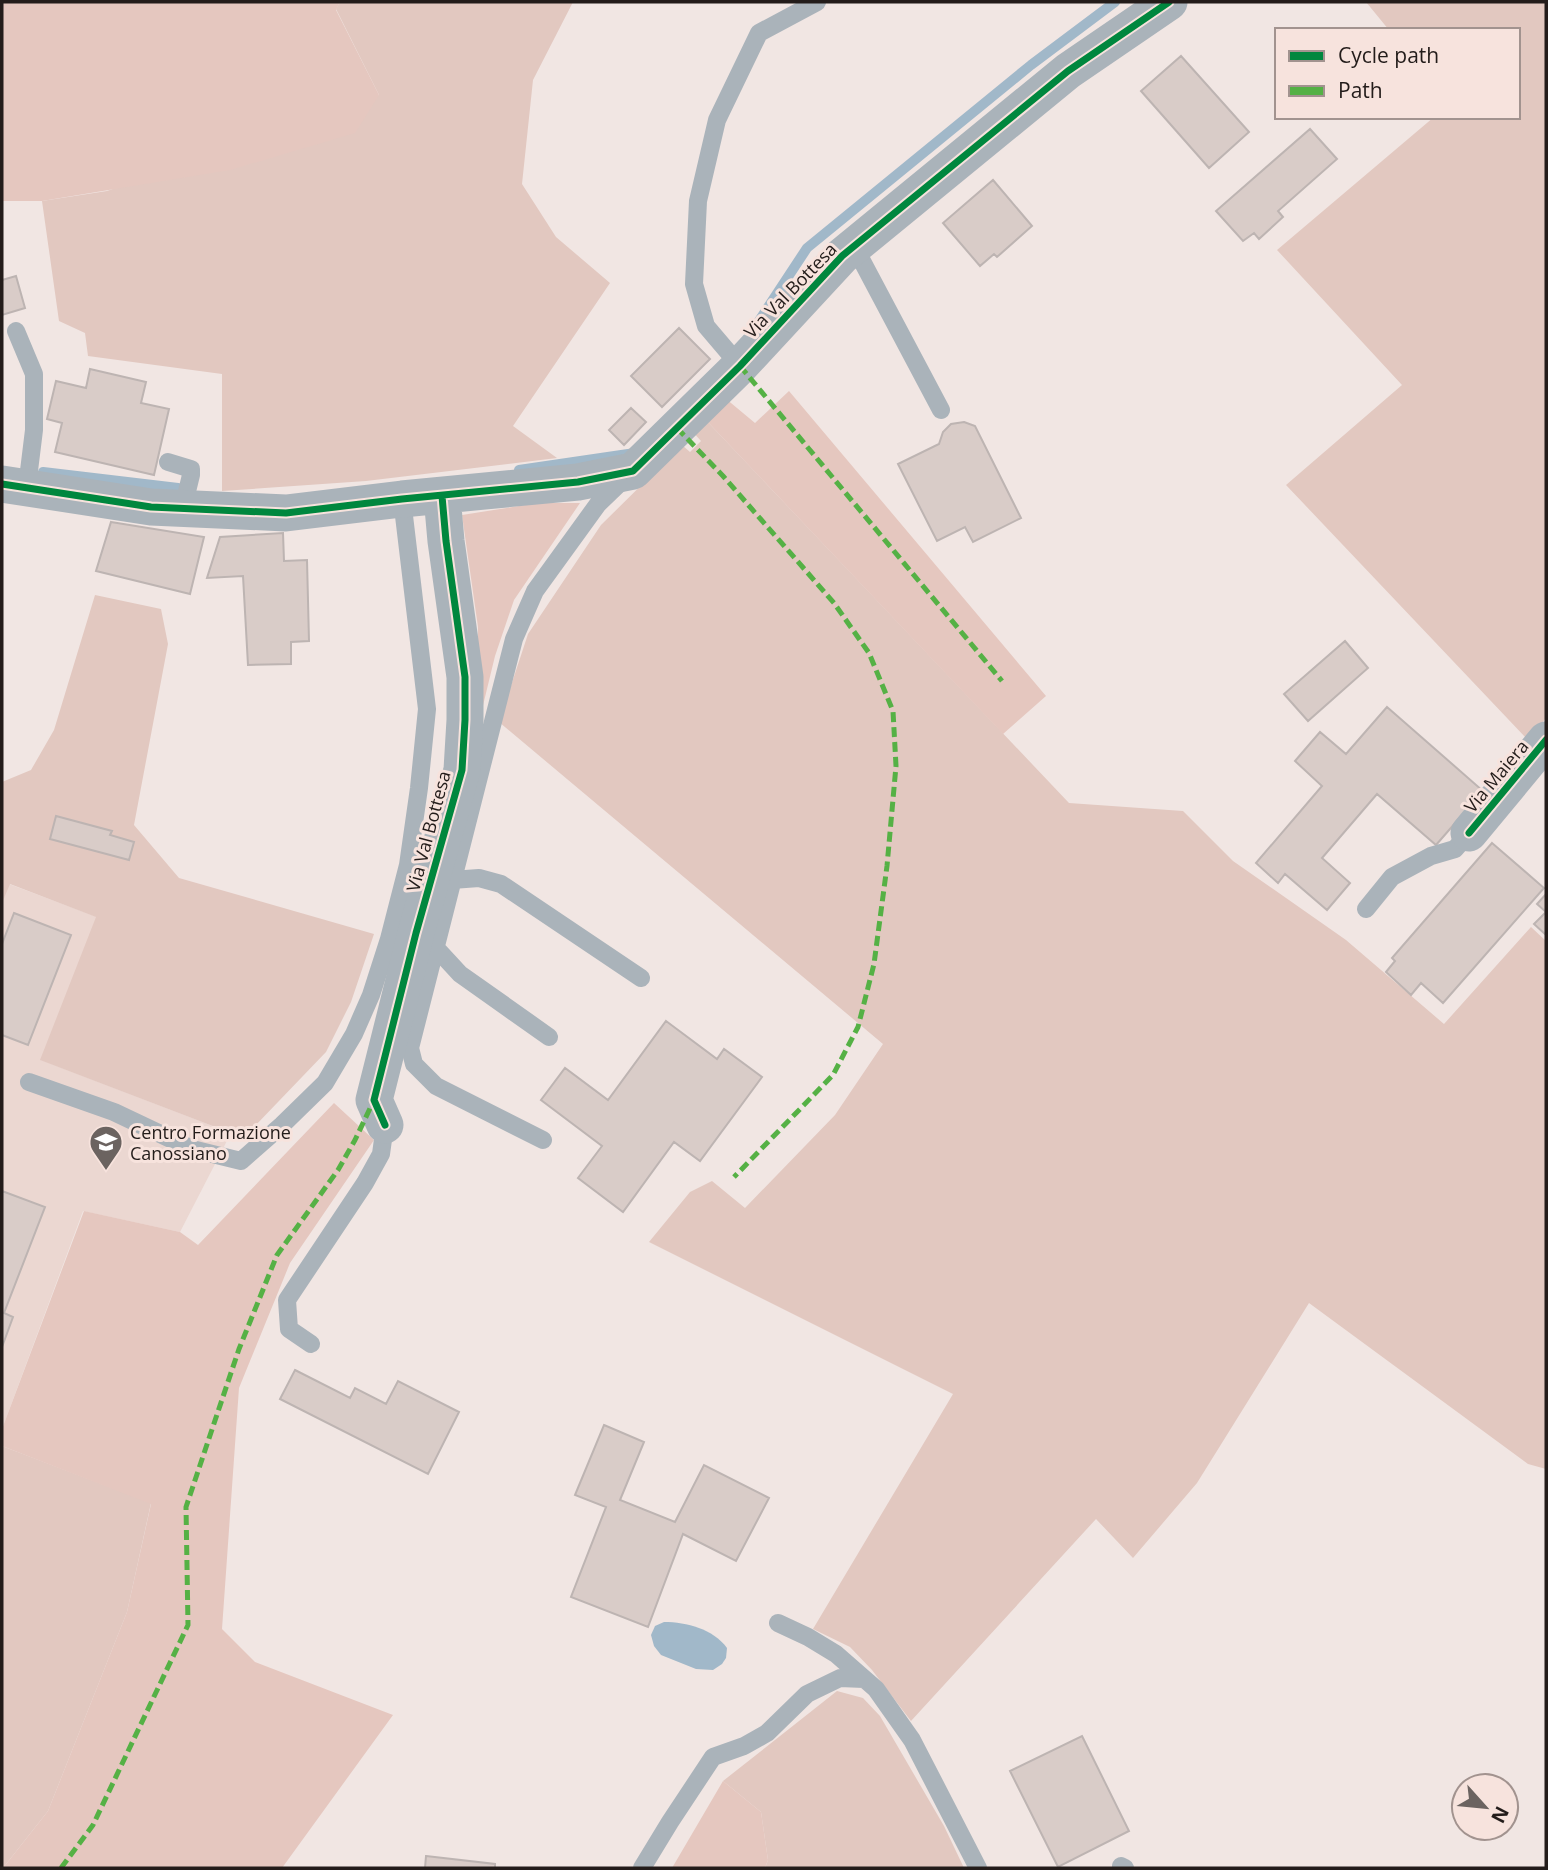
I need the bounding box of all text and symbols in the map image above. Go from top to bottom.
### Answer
legend [1275,28,1520,119]
text: Cycle path [1338,41,1439,69]
text: Path [1338,76,1383,104]
street label: Via Val Bottesa [738,237,842,343]
street label: Via Maiera [1458,735,1534,817]
street label: Via Val Bottesa [400,768,456,894]
place label: Centro Formazione Canossiano [130,1120,291,1165]
school or university icon: Centro Formazione Canossiano [87,1123,125,1172]
north arrow [1450,1772,1520,1842]
text: N [1485,1802,1515,1828]

